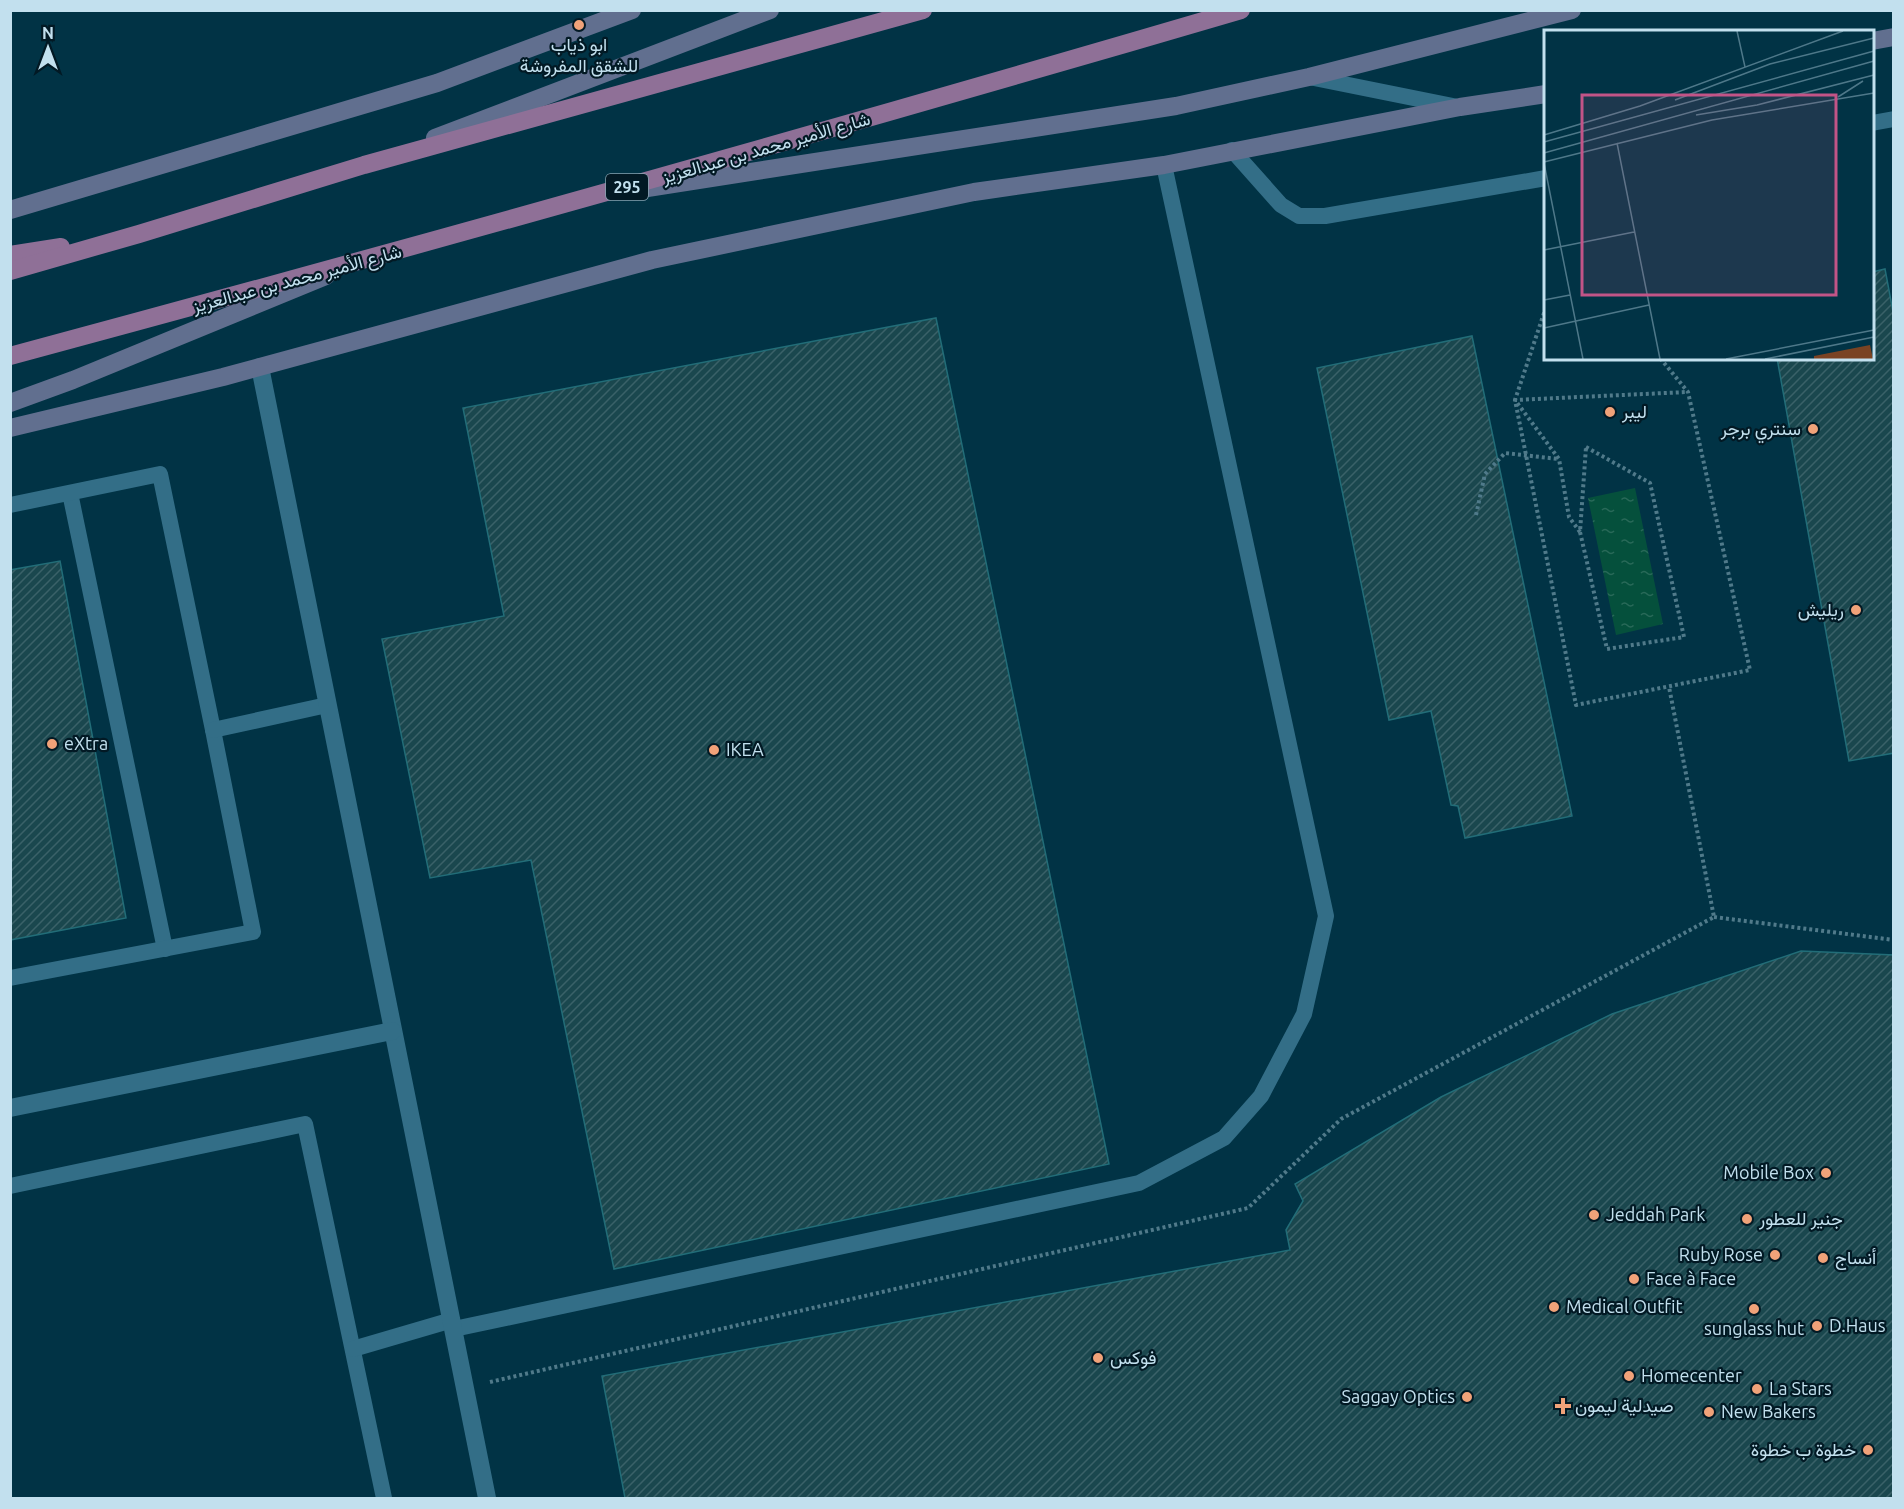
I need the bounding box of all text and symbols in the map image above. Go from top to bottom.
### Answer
north arrow [18,18,78,78]
marker: ابو ذياب للشقق المفروشة [572,18,586,32]
text: N [42,24,54,42]
inset map [1544,30,1874,360]
place label: ابو ذياب للشقق المفروشة [520,34,638,77]
street label: شارع الأمير محمد بن عبدالعزيز [658,108,873,190]
road number: 295 [606,174,648,200]
street label: شارع الأمير محمد بن عبدالعزيز [189,240,404,319]
place label: ليبر [1621,401,1647,423]
marker: ليبر [1603,405,1617,419]
place label: سنتري برجر [1720,418,1801,444]
marker: سنتري برجر [1806,422,1820,436]
place label: ريليش [1798,599,1844,621]
marker: ريليش [1849,603,1863,617]
place label: eXtra [64,733,108,753]
marker: eXtra [45,737,59,751]
place label: IKEA [726,739,764,759]
marker: IKEA [707,743,721,757]
place label: Mobile Box [1723,1162,1814,1182]
marker: Mobile Box [1819,1166,1833,1180]
place label: Jeddah Park [1606,1204,1705,1224]
marker: Jeddah Park [1587,1208,1601,1222]
place label: جنير للعطور [1758,1208,1843,1230]
marker: جنير للعطور [1740,1212,1754,1226]
place label: Ruby Rose [1679,1244,1763,1264]
place label: أنساج [1835,1247,1876,1270]
marker: Ruby Rose [1768,1248,1782,1262]
marker: أنساج [1816,1251,1830,1265]
place label: Face à Face [1646,1268,1736,1288]
marker: Face à Face [1627,1272,1641,1286]
place label: Medical Outfit [1566,1296,1683,1316]
marker: Medical Outfit [1547,1300,1561,1314]
marker: sunglass hut [1747,1302,1761,1316]
place label: D.Haus [1829,1315,1886,1335]
place label: sunglass hut [1704,1318,1804,1338]
marker: D.Haus [1810,1319,1824,1333]
place label: فوكس [1110,1347,1157,1369]
marker: فوكس [1091,1351,1105,1365]
place label: Homecenter [1641,1365,1742,1385]
marker: Homecenter [1622,1369,1636,1383]
place label: La Stars [1769,1378,1832,1398]
marker: La Stars [1750,1382,1764,1396]
place label: Saggay Optics [1341,1386,1455,1406]
marker: Saggay Optics [1460,1390,1474,1404]
place label: صيدلية ليمون [1575,1395,1674,1417]
marker: صيدلية ليمون [1556,1399,1570,1413]
place label: New Bakers [1721,1401,1816,1421]
marker: New Bakers [1702,1405,1716,1419]
place label: خطوة ب خطوة [1751,1439,1856,1461]
marker: خطوة ب خطوة [1861,1443,1875,1457]

